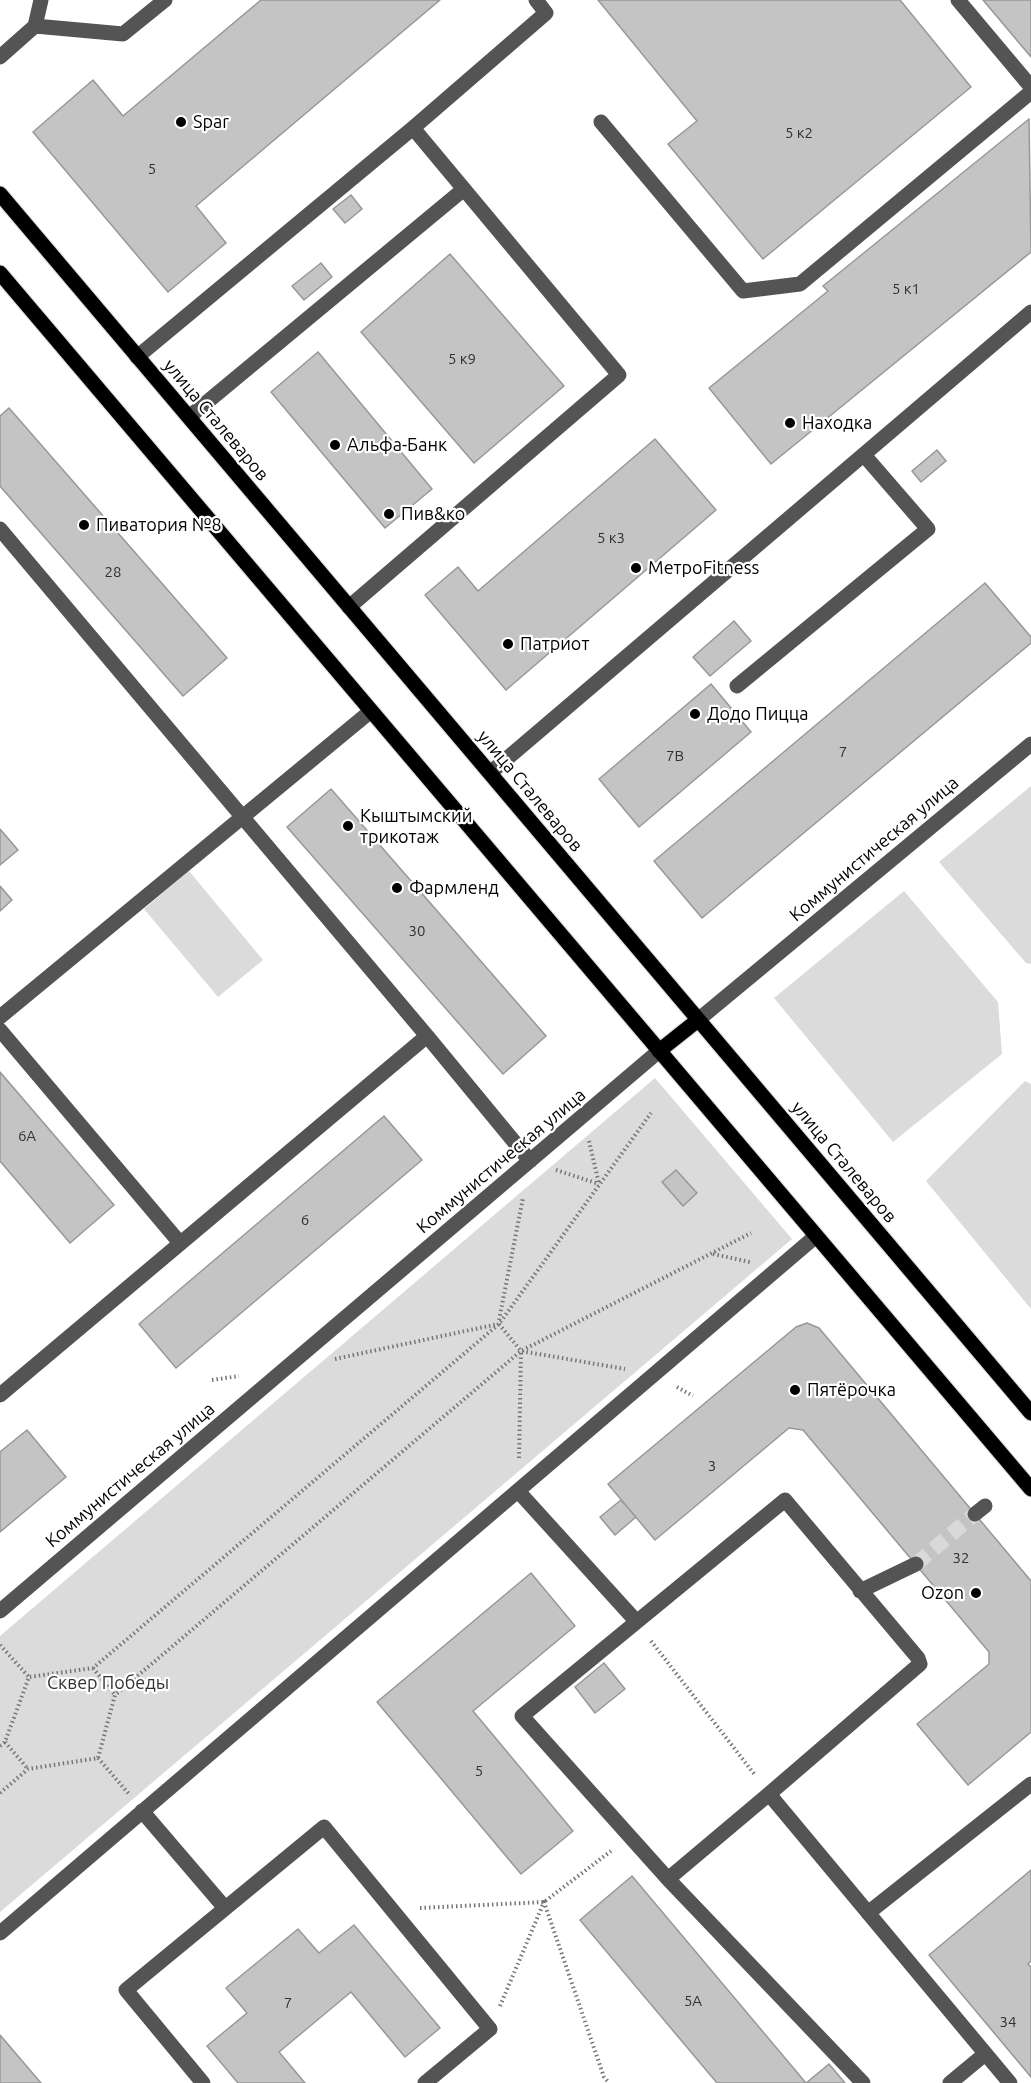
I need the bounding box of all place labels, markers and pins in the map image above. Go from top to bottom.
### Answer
place label: Spar [193,111,229,133]
marker: Spar [174,115,188,129]
place label: Находка [802,412,872,434]
marker: Находка [783,416,797,430]
place label: Альфа-Банк [347,434,447,456]
marker: Альфа-Банк [328,438,342,452]
place label: Пив&ко [401,503,465,525]
marker: Пив&ко [382,507,396,521]
place label: Пиватория №8 [96,514,222,536]
marker: Пиватория №8 [77,518,91,532]
place label: МетроFitness [648,557,759,579]
marker: МетроFitness [629,561,643,575]
place label: Патриот [520,633,589,655]
marker: Патриот [501,637,515,651]
place label: Додо Пицца [707,703,809,725]
marker: Додо Пицца [688,707,702,721]
place label: Кыштымский трикотаж [360,805,472,848]
marker: Кыштымский трикотаж [341,819,355,833]
place label: Фармленд [409,877,499,899]
marker: Фармленд [390,881,404,895]
place label: Пятёрочка [807,1379,896,1401]
marker: Пятёрочка [788,1383,802,1397]
place label: Ozon [921,1582,964,1604]
marker: Ozon [969,1586,983,1600]

